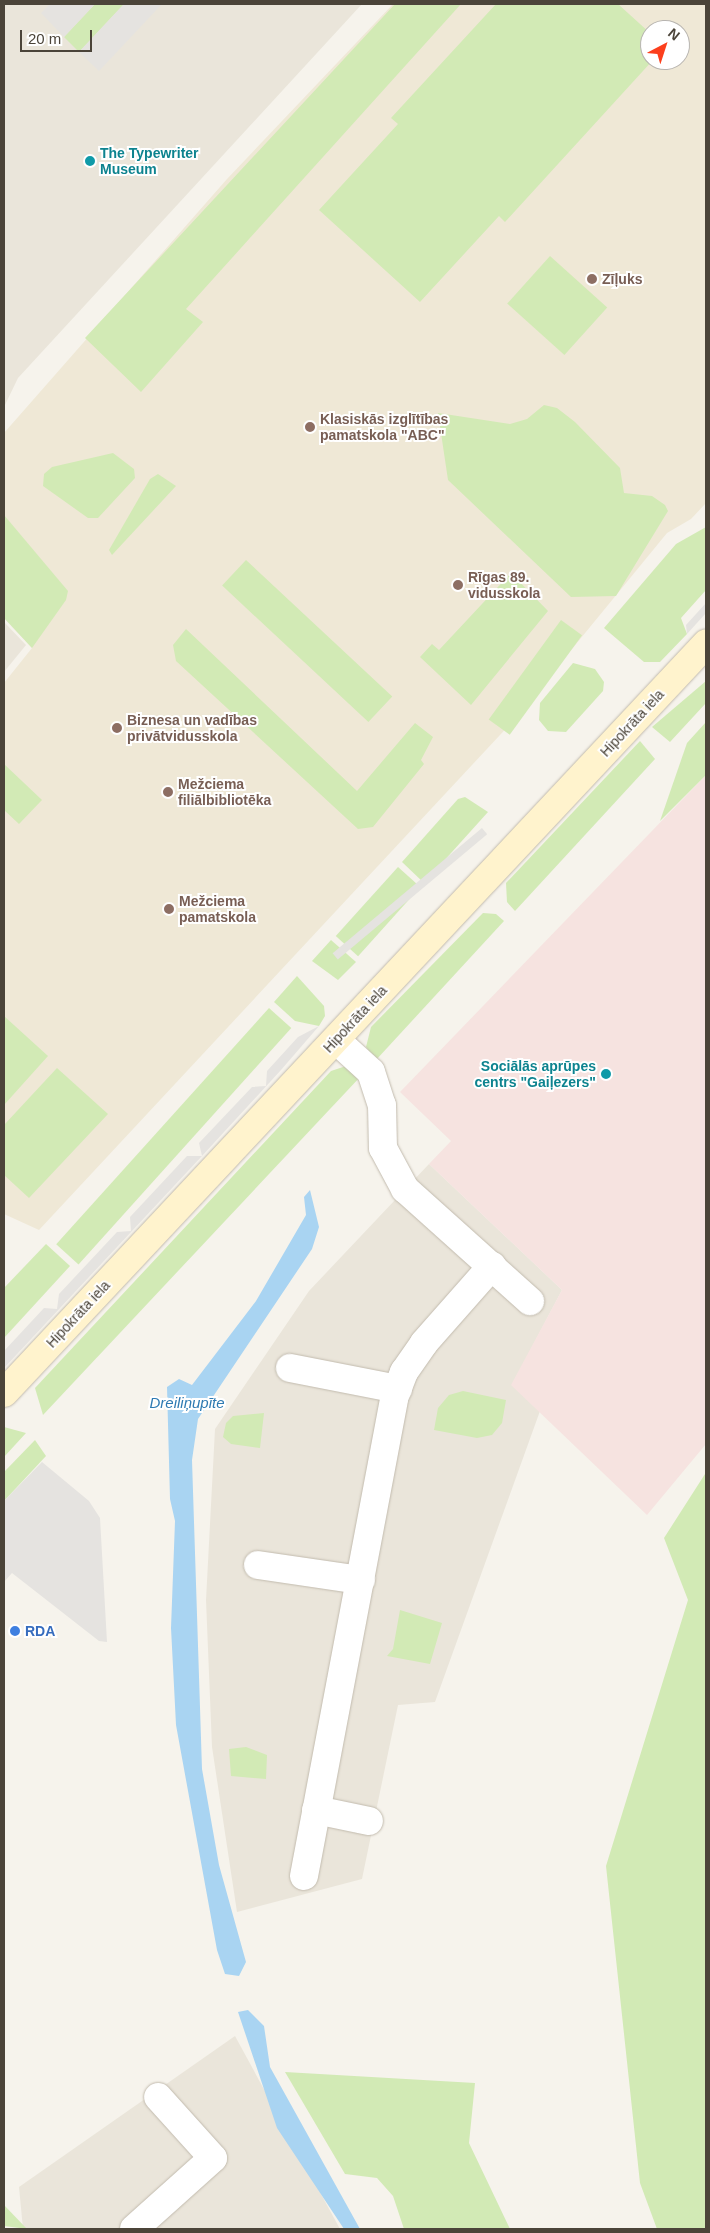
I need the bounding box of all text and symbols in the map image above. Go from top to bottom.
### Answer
scale bar [22,20,95,52]
north arrow [640,20,690,70]
text: N [665,25,683,44]
text: 20 m [28,30,61,47]
place label: The Typewriter Museum [100,145,199,178]
marker: The Typewriter Museum [84,155,96,167]
place label: Zīļuks [602,271,642,287]
marker: Zīļuks [586,273,598,285]
place label: Klasiskās izglītības pamatskola "ABC" [320,411,448,444]
marker: Klasiskās izglītības pamatskola "ABC" [304,421,316,433]
place label: Rīgas 89. vidusskola [468,569,540,602]
marker: Rīgas 89. vidusskola [452,579,464,591]
street label: Hipokrāta iela [597,686,667,760]
place label: Biznesa un vadības privātvidusskola [127,712,257,744]
marker: Biznesa un vadības privātvidusskola [111,722,123,734]
place label: Mežciema filiālbibliotēka [178,776,271,809]
marker: Mežciema filiālbibliotēka [162,786,174,798]
place label: Mežciema pamatskola [179,893,256,926]
marker: Mežciema pamatskola [163,903,175,915]
street label: Hipokrāta iela [320,982,390,1056]
place label: Sociālās aprūpes centrs "Gaiļezers" [475,1058,596,1090]
marker: Sociālās aprūpes centrs "Gaiļezers" [600,1068,612,1080]
street label: Hipokrāta iela [43,1277,113,1351]
water label: Dreiliņupīte [149,1394,225,1412]
place label: RDA [25,1623,55,1639]
marker: RDA [9,1625,21,1637]

